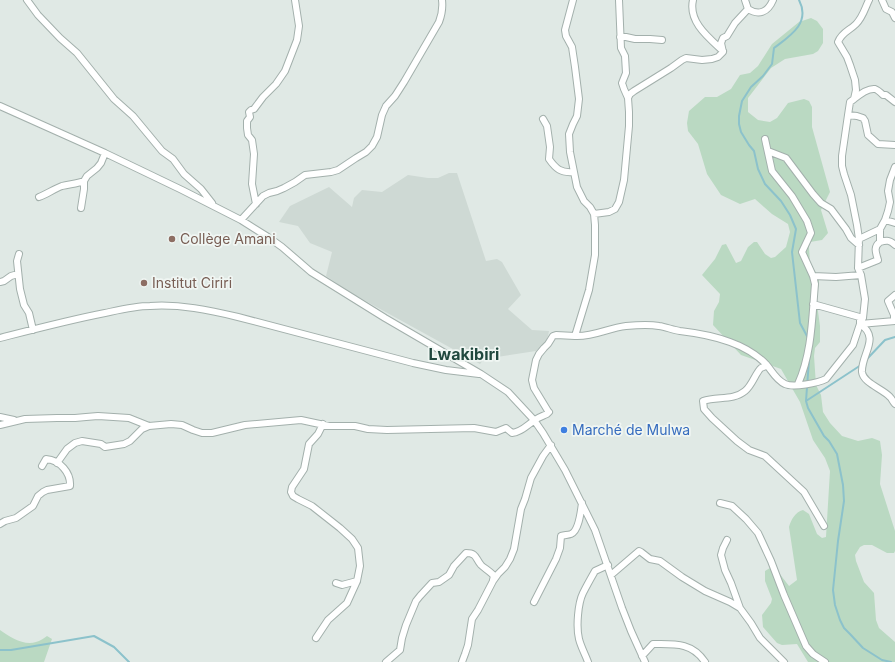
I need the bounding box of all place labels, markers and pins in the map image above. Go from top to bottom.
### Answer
place label: Collège Amani [180,230,276,247]
marker: Collège Amani [167,234,177,244]
place label: Institut Ciriri [152,274,232,291]
marker: Institut Ciriri [139,278,149,288]
place label: Marché de Mulwa [572,421,690,438]
marker: Marché de Mulwa [559,425,569,435]

